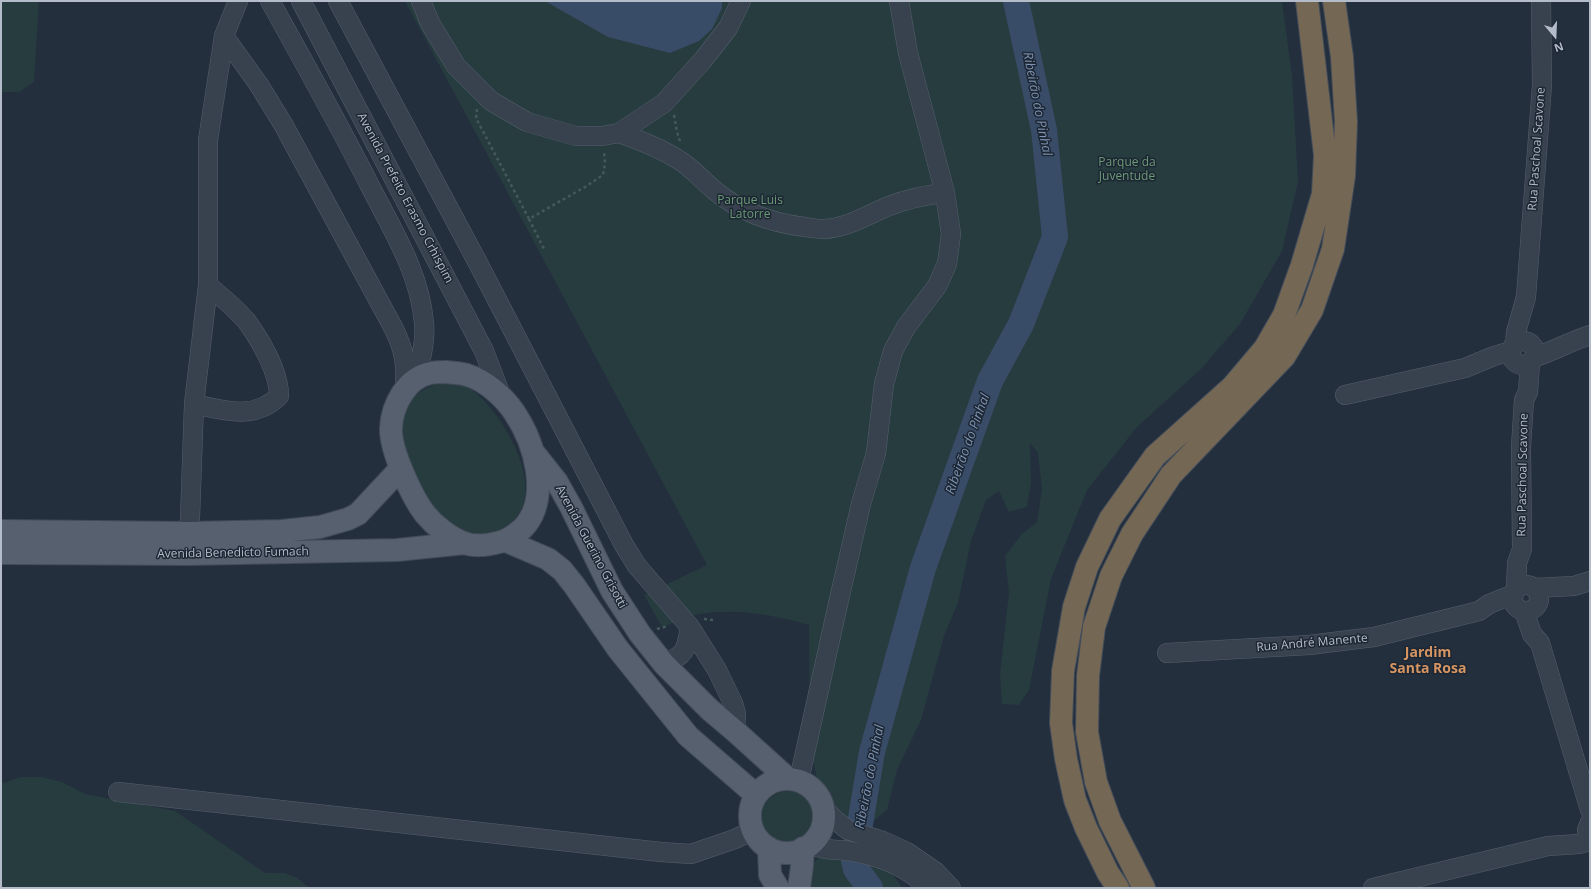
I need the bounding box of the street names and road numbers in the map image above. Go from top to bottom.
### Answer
street label: Rua Paschoal Scavone [1526,87,1548,211]
street label: Avenida Prefeito Erasmo Crhispim [354,110,456,286]
street label: Rua Paschoal Scavone [1515,413,1531,537]
street label: Avenida Guerino Grisotti [552,483,630,611]
street label: Avenida Benedicto Fumach [157,544,309,562]
street label: Rua André Manente [1256,631,1368,655]

